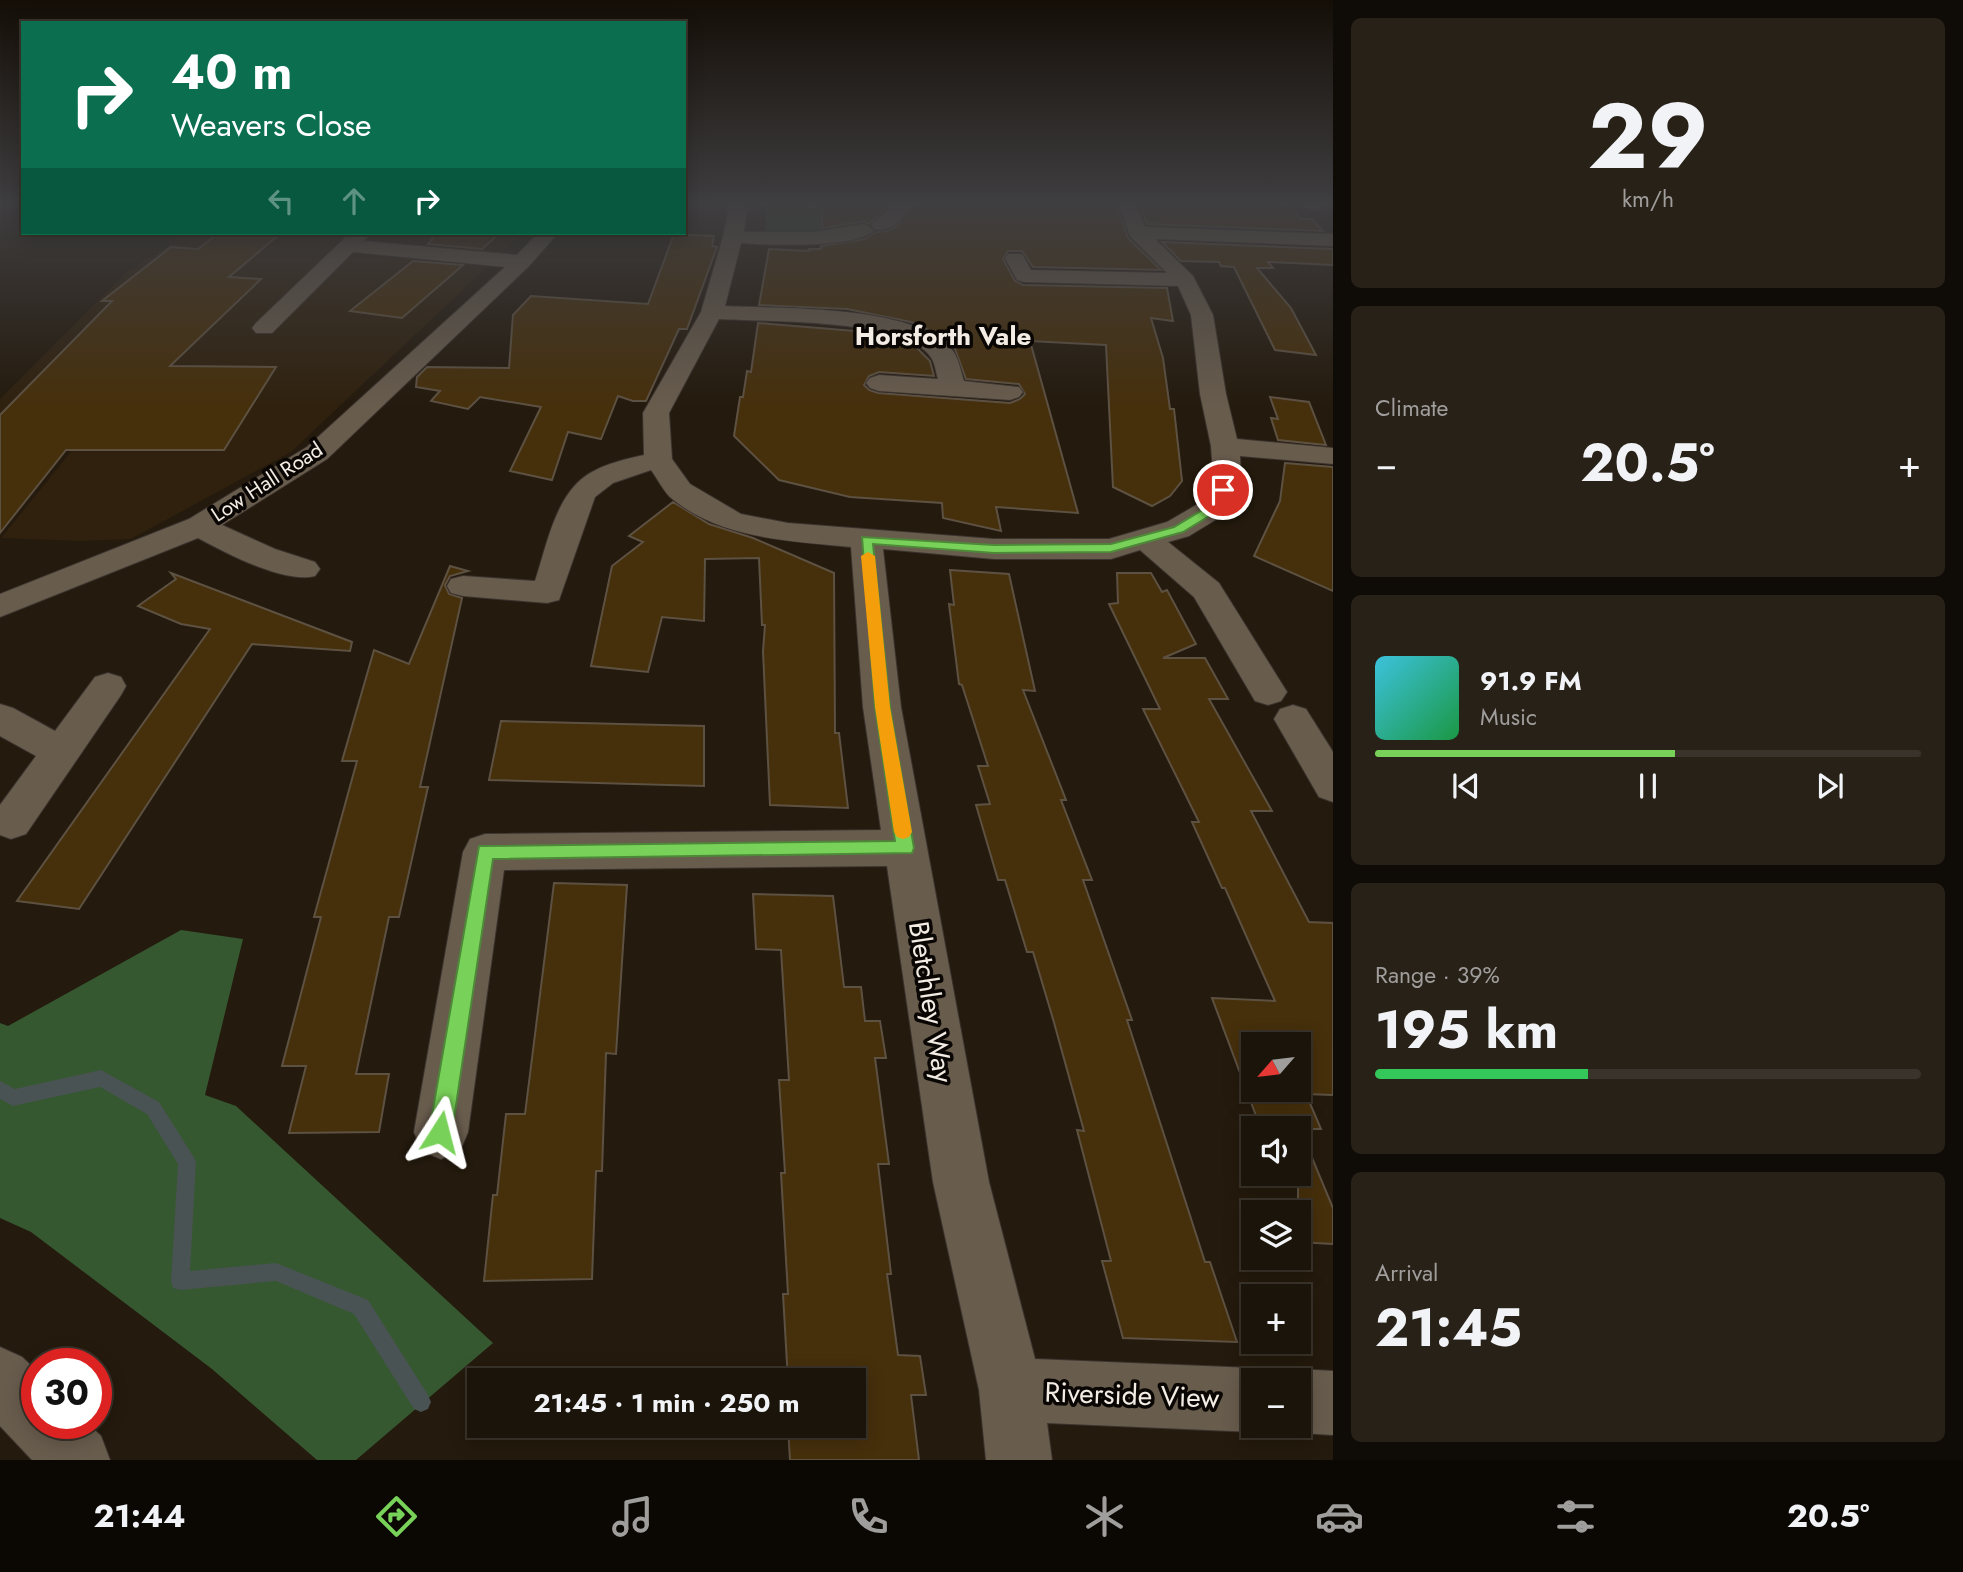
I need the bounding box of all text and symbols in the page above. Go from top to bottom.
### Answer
text: 40 m [171,37,293,107]
icon: right [56,49,147,140]
text: 29 [1588,71,1708,202]
text: Weavers Close [171,102,372,148]
icon: left [262,182,300,220]
icon: ahead [335,182,373,220]
icon: right [408,182,446,220]
text: km/h [1622,182,1674,216]
district label: Horsforth Vale [855,317,1031,355]
text: Climate [1375,391,1448,425]
text: 20.5° [1580,425,1715,501]
street label: Low Hall Road [205,435,329,529]
text: − [1375,436,1397,491]
text: + [1898,436,1921,491]
pin [1193,460,1253,520]
icon: arrive [1204,471,1242,509]
text: 91.9 FM [1480,662,1582,700]
text: Music [1480,700,1537,734]
icon: previous [1447,767,1485,805]
icon: pause [1629,767,1667,805]
icon: next [1811,767,1849,805]
street label: Bletchley Way [898,918,964,1086]
text: Range · 39% [1375,958,1500,992]
text: 195 km [1375,992,1558,1068]
north arrow [1241,1032,1311,1102]
map controls [1241,1032,1311,1438]
position arrow [403,1095,477,1169]
button: sound [1241,1116,1311,1186]
button: layers [1241,1200,1311,1270]
text: Arrival [1375,1256,1438,1290]
button: + [1241,1284,1311,1354]
text: 21:45 [1375,1290,1522,1366]
speed limit sign: 30 [21,1348,112,1439]
button: − [1241,1368,1311,1438]
street label: Riverside View [1044,1371,1220,1419]
text: 21:45 · 1 min · 250 m [533,1384,800,1422]
icon: directions [372,1492,421,1541]
icon: music [608,1492,657,1541]
icon: phone [844,1492,893,1541]
icon: climate [1080,1492,1129,1541]
icon: car [1315,1492,1364,1541]
icon: filters [1551,1492,1600,1541]
text: 21:44 [93,1493,186,1539]
text: 20.5° [1787,1493,1870,1539]

